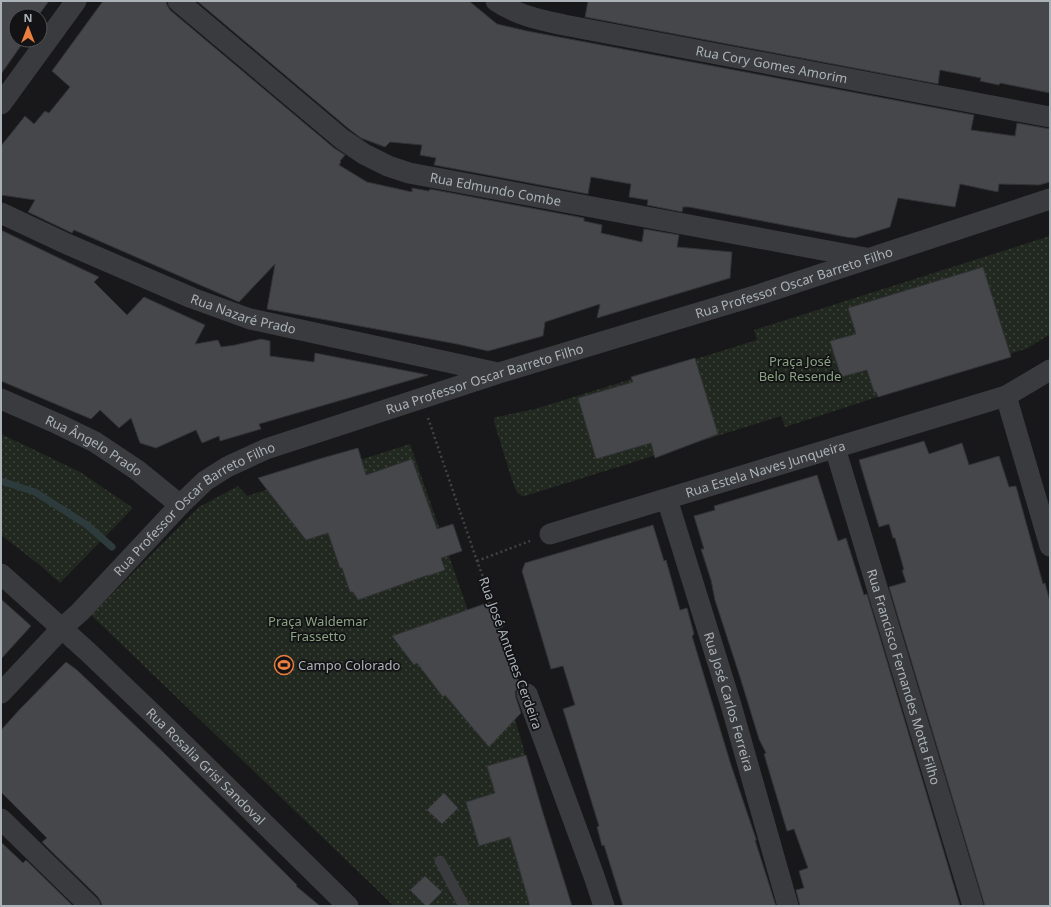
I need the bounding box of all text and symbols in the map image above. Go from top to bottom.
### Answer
north arrow [8,8,48,48]
text: N [24,10,32,25]
street label: Rua Cory Gomes Amorim [694,41,849,87]
street label: Rua Edmundo Combe [428,168,563,210]
street label: Rua Professor Oscar Barreto Filho [693,242,895,322]
street label: Rua Nazaré Prado [188,289,298,338]
street label: Rua Professor Oscar Barreto Filho [383,339,586,418]
park label: Praça José Belo Resende [759,352,841,385]
street label: Rua Ângelo Prado [43,411,146,480]
street label: Rua Estela Naves Junqueira [683,436,847,501]
street label: Rua Professor Oscar Barreto Filho [109,438,277,580]
street label: Rua Francisco Fernandes Motta Filho [863,567,945,787]
street label: Rua José Antunes Cerdeira [475,574,547,732]
park label: Praça Waldemar Frassetto [268,612,369,645]
street label: Rua José Carlos Ferreira [700,630,758,773]
sports icon: Campo Colorado [273,654,295,676]
place label: Campo Colorado [298,656,401,674]
street label: Rua Rosalia Grisi Sandoval [143,704,269,829]

